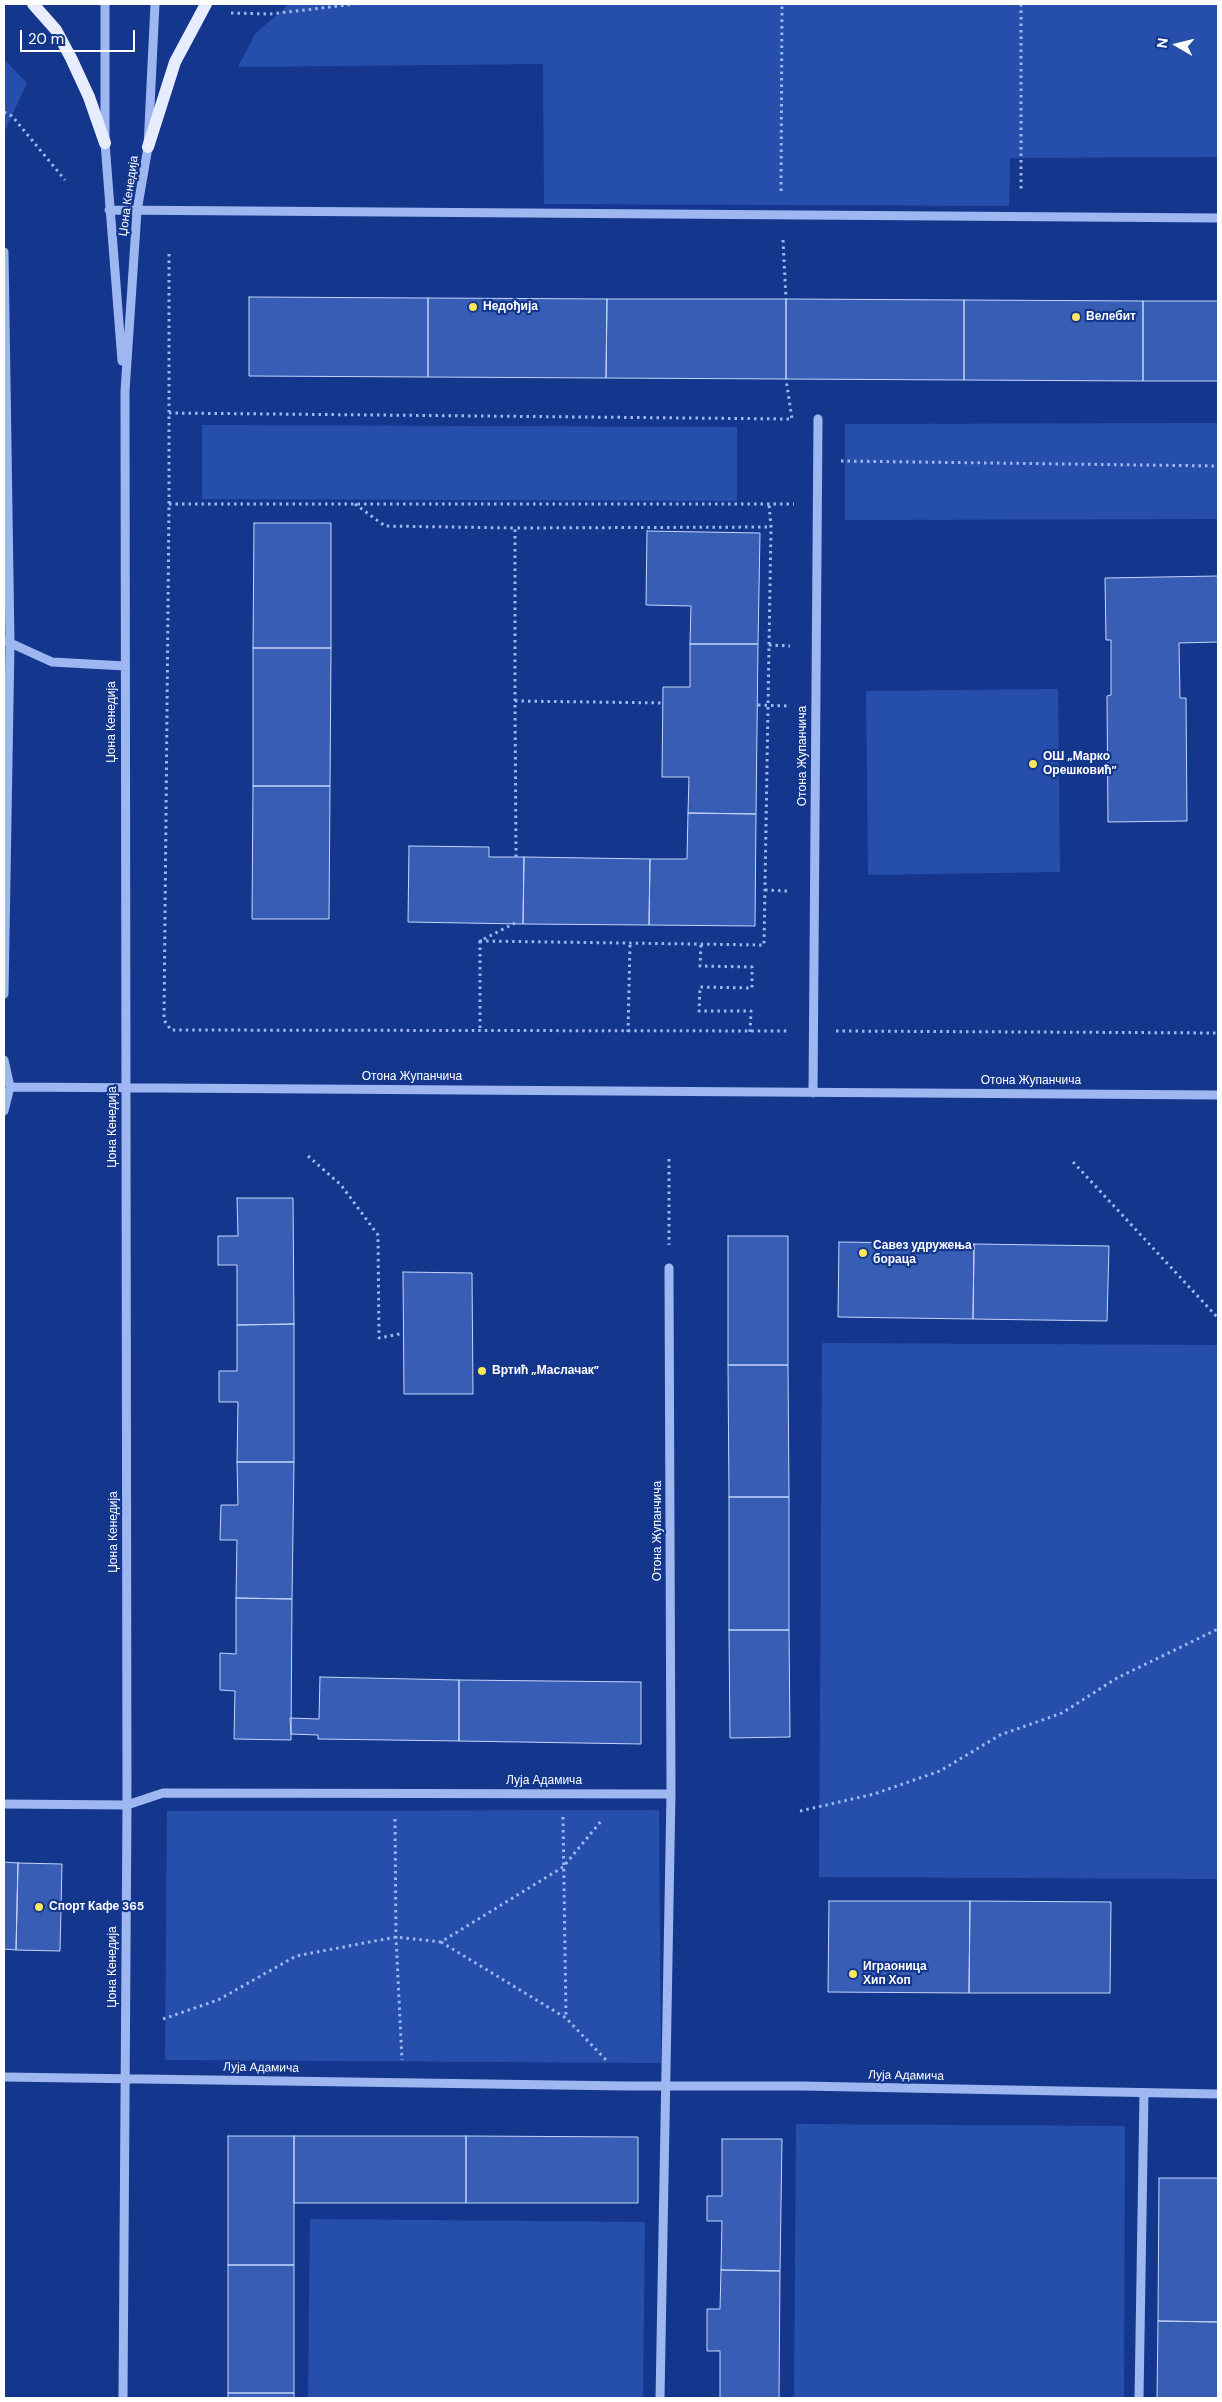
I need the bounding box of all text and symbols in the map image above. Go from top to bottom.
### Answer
scale bar [22,20,138,52]
north arrow [1152,20,1202,70]
text: 20 m [28,29,64,49]
text: N [1153,37,1172,49]
street label: Џона Кенедија [116,155,142,237]
place label: Недођија [483,300,538,314]
marker: Недођија [467,301,479,313]
place label: Велебит [1086,310,1136,324]
marker: Велебит [1070,311,1082,323]
street label: Џона Кенедија [105,681,119,763]
street label: Отона Жупанчича [796,706,810,806]
place label: ОШ „Марко Орешковић” [1043,750,1117,778]
marker: ОШ „Марко Орешковић” [1027,758,1039,770]
street label: Отона Жупанчича [362,1070,462,1084]
street label: Отона Жупанчича [981,1074,1081,1088]
street label: Џона Кенедија [106,1086,120,1168]
place label: Савез удружења бораца [873,1239,972,1267]
marker: Савез удружења бораца [857,1247,869,1259]
place label: Вртић „Маслачак” [492,1364,599,1378]
marker: Вртић „Маслачак” [476,1365,488,1377]
street label: Отона Жупанчича [651,1481,665,1581]
street label: Џона Кенедија [107,1491,121,1573]
street label: Луја Адамича [506,1774,582,1788]
place label: Спорт Кафе 365 [49,1900,144,1914]
marker: Спорт Кафе 365 [33,1901,45,1913]
street label: Џона Кенедија [106,1926,120,2008]
place label: Играоница Хип Хоп [863,1960,927,1988]
marker: Играоница Хип Хоп [847,1968,859,1980]
street label: Луја Адамича [223,2060,299,2076]
street label: Луја Адамича [868,2068,944,2084]

